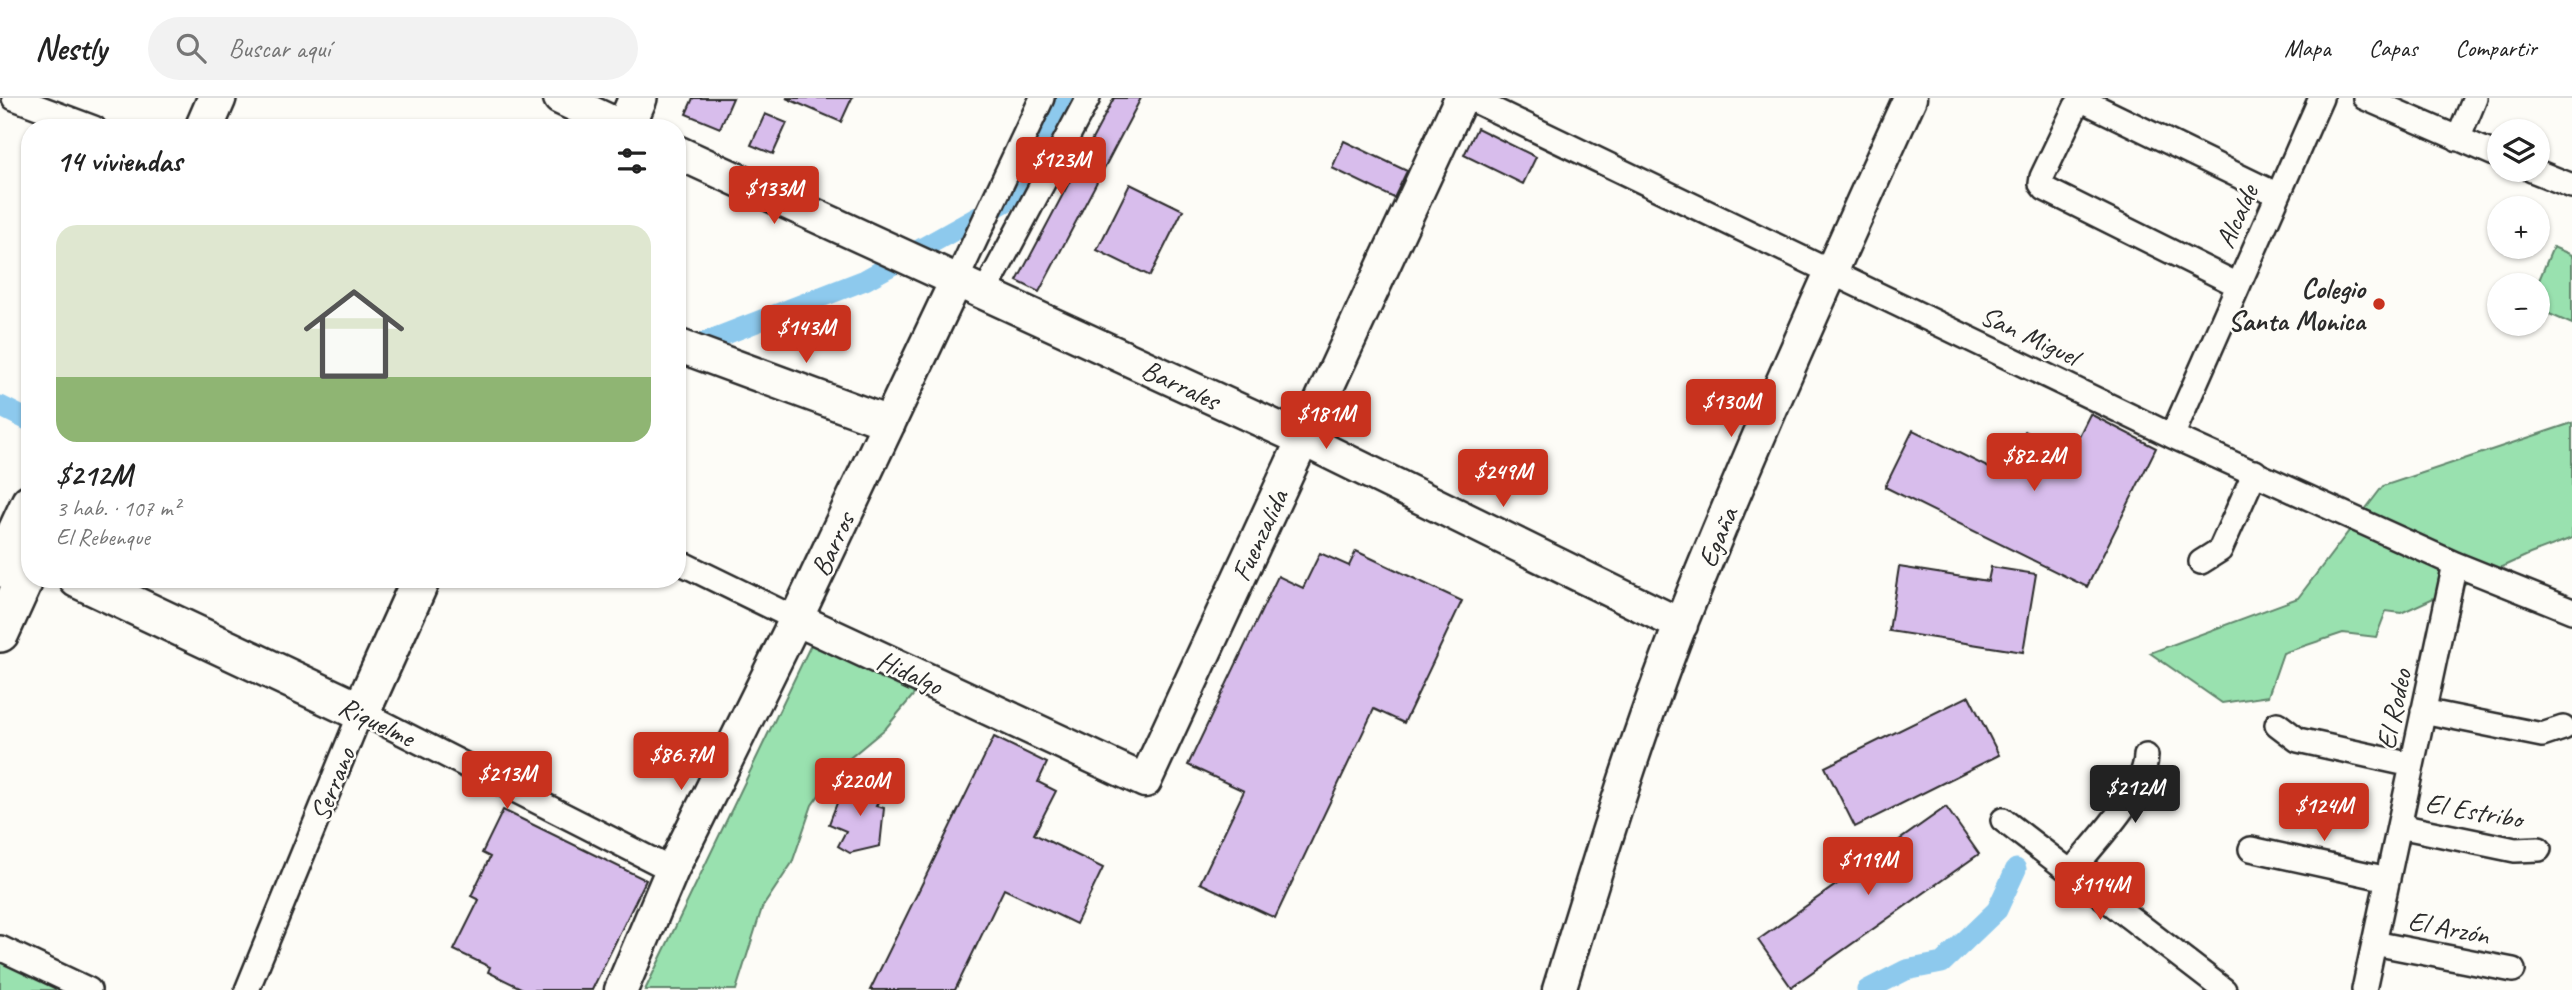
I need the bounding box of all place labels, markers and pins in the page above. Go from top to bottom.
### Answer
pin: $123M [1012,138,1110,197]
pin: $133M [725,166,823,226]
place label: Colegio Santa Monica [2228,271,2368,338]
marker: Colegio Santa Monica [2371,296,2387,312]
pin: $143M [757,306,855,365]
pin: $130M [1682,380,1780,439]
pin: $181M [1277,392,1375,451]
pin: $82.2M [1977,434,2091,493]
pin: $249M [1454,450,1552,509]
pin: $86.7M [624,732,738,792]
pin: $213M [458,752,556,811]
pin: $220M [811,758,909,818]
pin: $212M [2086,766,2184,825]
pin: $124M [2275,784,2373,843]
pin: $119M [1819,838,1917,897]
pin: $114M [2051,862,2149,922]

